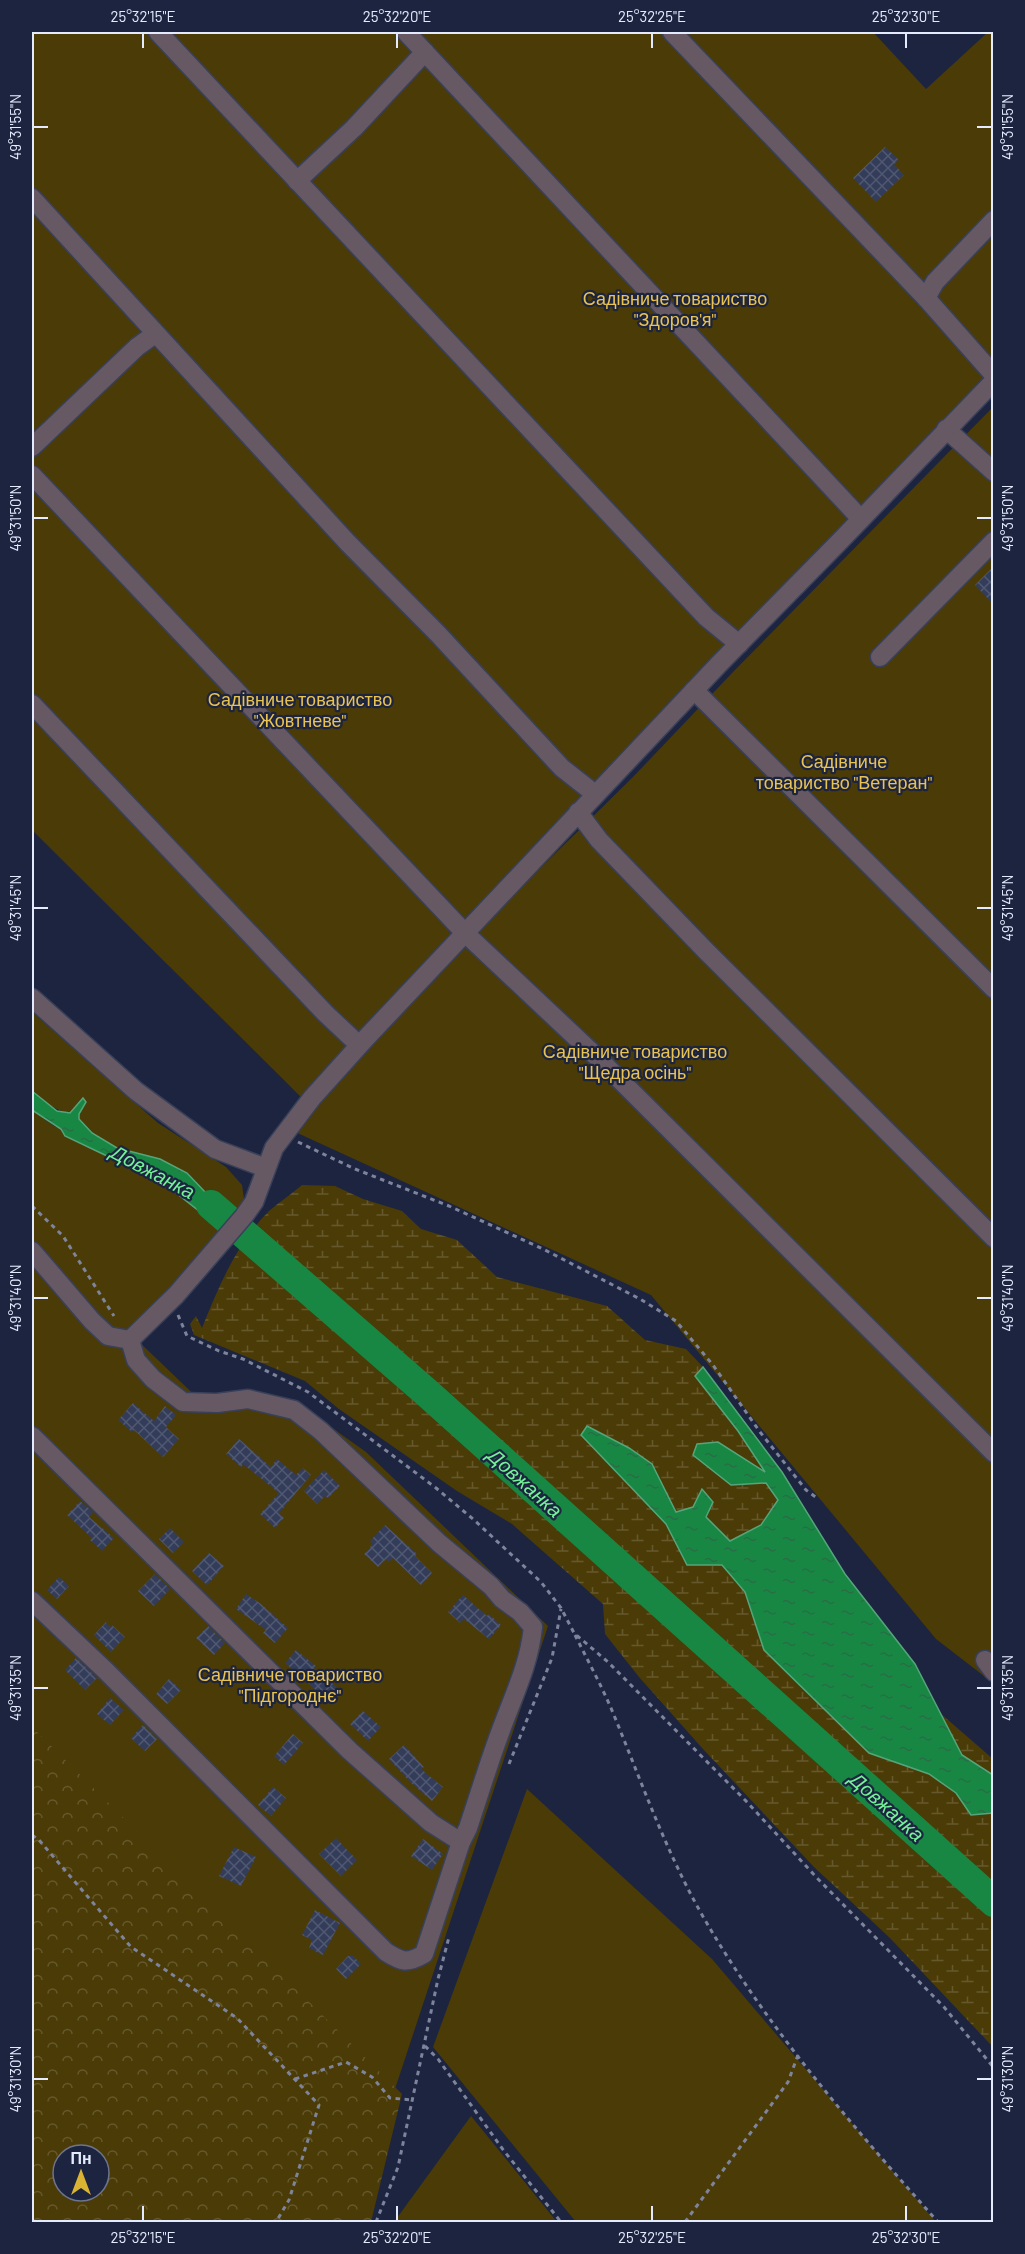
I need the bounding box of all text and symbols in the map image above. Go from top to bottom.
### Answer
text: 25°32'15"E [110,7,176,25]
text: 25°32'20"E [363,7,431,25]
text: 25°32'25"E [618,7,686,25]
text: 25°32'30"E [872,7,940,25]
text: 49°31'55"N [6,94,24,160]
text: 49°31'55"N [998,94,1016,160]
park label: Садівниче товариство "Здоров'я" [583,287,767,330]
text: 49°31'50"N [6,485,24,551]
text: 49°31'50"N [998,485,1016,551]
park label: Садівниче товариство "Жовтневе" [208,688,392,731]
park label: Садівниче товариство "Ветеран" [756,750,933,793]
text: 49°31'45"N [6,875,24,941]
text: 49°31'45"N [998,875,1016,941]
park label: Садівниче товариство "Щедра осінь" [543,1040,727,1083]
water label: Довжанка [106,1138,200,1203]
text: 49°31'40"N [6,1264,24,1332]
text: 49°31'40"N [998,1264,1016,1332]
water label: Довжанка [482,1441,568,1522]
text: 49°31'35"N [6,1655,24,1721]
text: 49°31'35"N [998,1655,1016,1721]
park label: Садівниче товариство "Підгороднє" [198,1663,382,1706]
water label: Довжанка [844,1765,930,1846]
text: 49°31'30"N [6,2046,24,2112]
text: 49°31'30"N [998,2046,1016,2112]
north arrow [51,2143,111,2203]
text: Пн [70,2148,92,2167]
text: 25°32'15"E [110,2228,176,2246]
text: 25°32'20"E [363,2228,431,2246]
text: 25°32'25"E [618,2228,686,2246]
text: 25°32'30"E [872,2228,940,2246]

